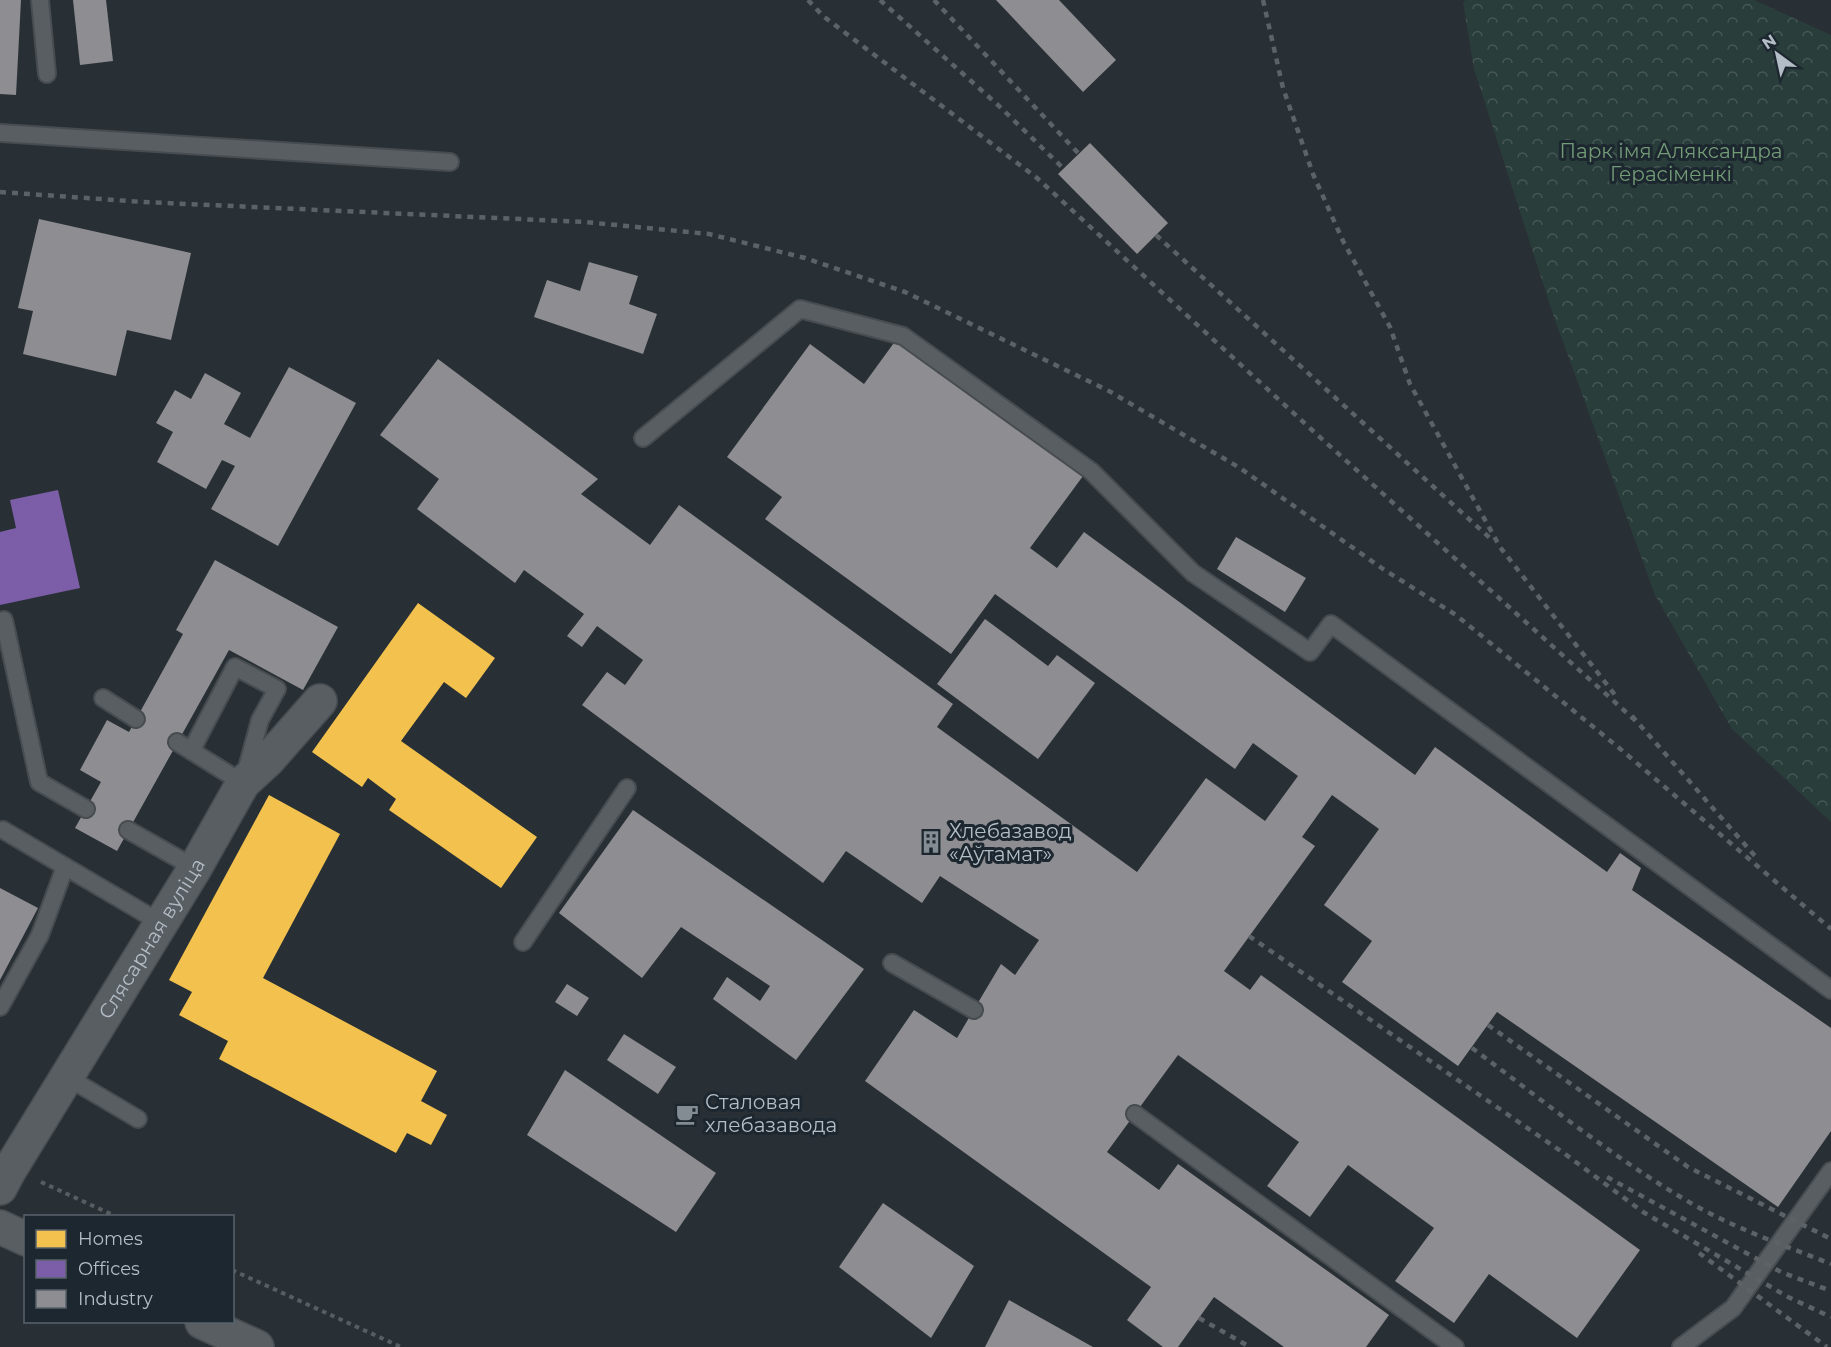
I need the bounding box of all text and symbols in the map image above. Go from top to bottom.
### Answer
north arrow [1747,24,1807,84]
text: N [1759,30,1780,53]
park label: Парк імя Аляксандра Герасіменкі [1559,139,1783,186]
place label: Хлебазавод «Аўтамат» [949,819,1072,866]
building icon: Хлебазавод «Аўтамат» [918,829,944,855]
street label: Слясарная вуліца [93,854,210,1023]
place label: Сталовая хлебазавода [705,1090,837,1137]
cafe icon: Сталовая хлебазавода [674,1101,700,1127]
legend [24,1215,234,1323]
text: Homes [78,1228,143,1250]
text: Offices [78,1258,140,1280]
text: Industry [78,1288,153,1310]

